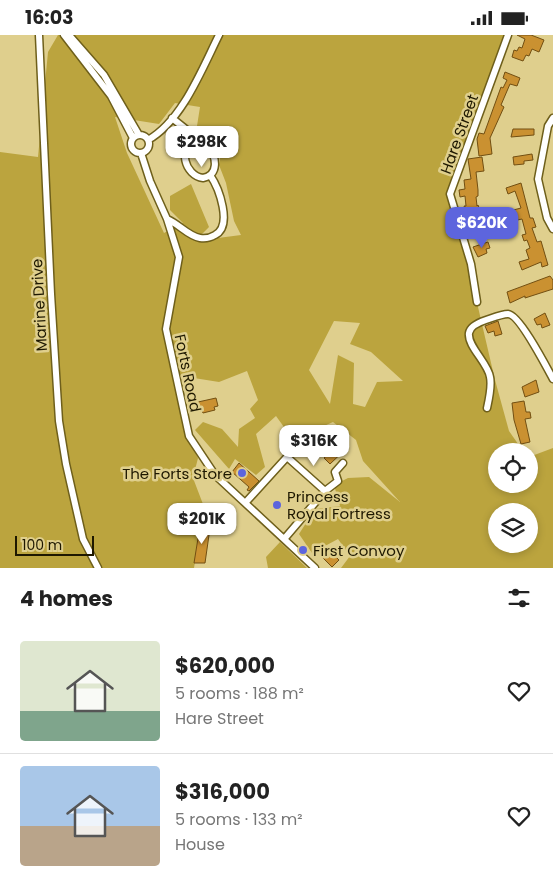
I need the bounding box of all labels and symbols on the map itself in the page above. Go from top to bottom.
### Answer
street label: Hare Street [435,91,483,177]
pin: $298K [167,125,237,168]
pin: $620K [447,207,517,249]
street label: Marine Drive [26,258,52,352]
street label: Forts Road [170,332,206,414]
pin: $316K [279,425,349,467]
place label: The Forts Store [122,463,232,484]
marker: The Forts Store [236,467,248,479]
place label: Princess Royal Fortress [287,486,391,524]
marker: Princess Royal Fortress [271,499,283,511]
pin: $201K [167,503,237,545]
scale bar [15,533,94,556]
place label: First Convoy [313,540,405,561]
marker: First Convoy [297,544,309,556]

